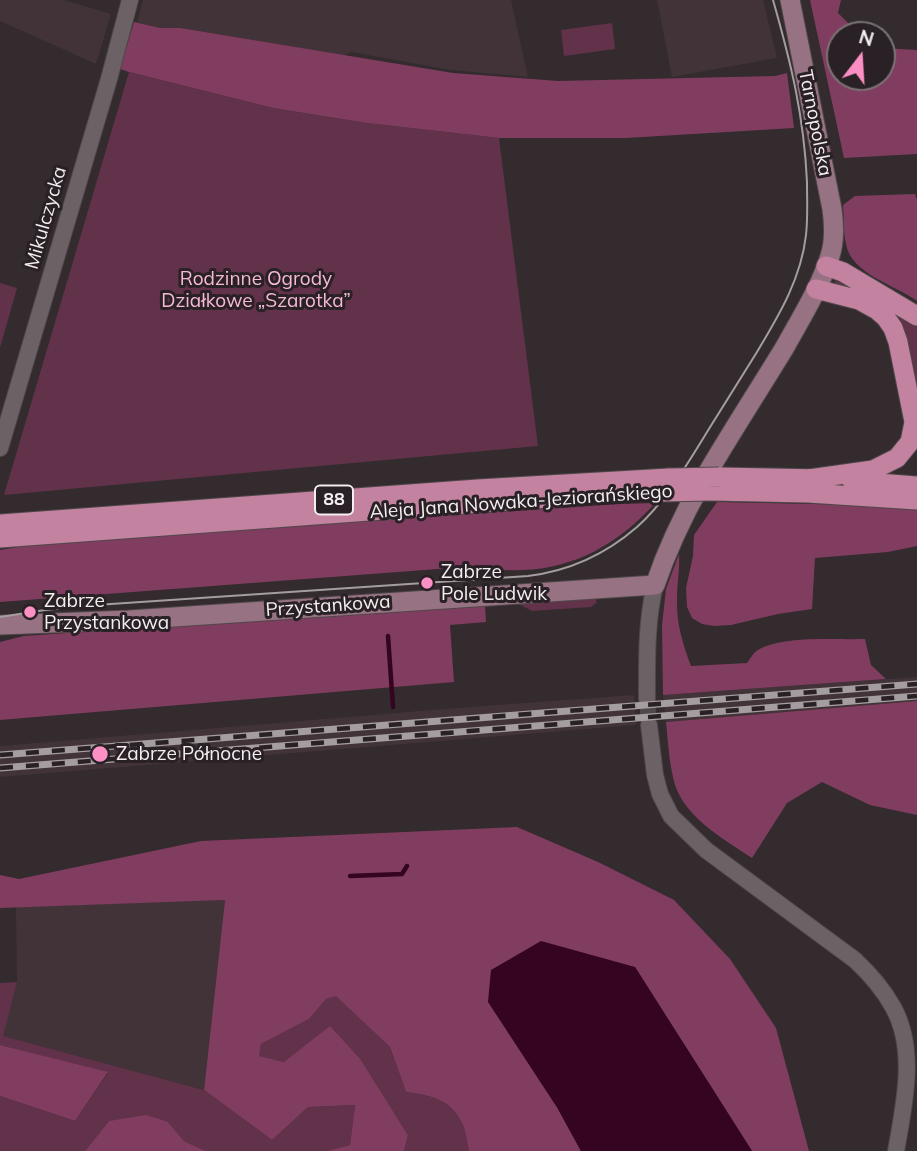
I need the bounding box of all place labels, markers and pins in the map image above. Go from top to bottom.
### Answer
place label: Zabrze Pole Ludwik [441,561,547,605]
marker: Zabrze Pole Ludwik [419,575,435,591]
place label: Zabrze Przystankowa [44,590,169,634]
marker: Zabrze Przystankowa [22,604,38,620]
place label: Zabrze Północne [116,743,262,765]
marker: Zabrze Północne [90,744,110,764]

